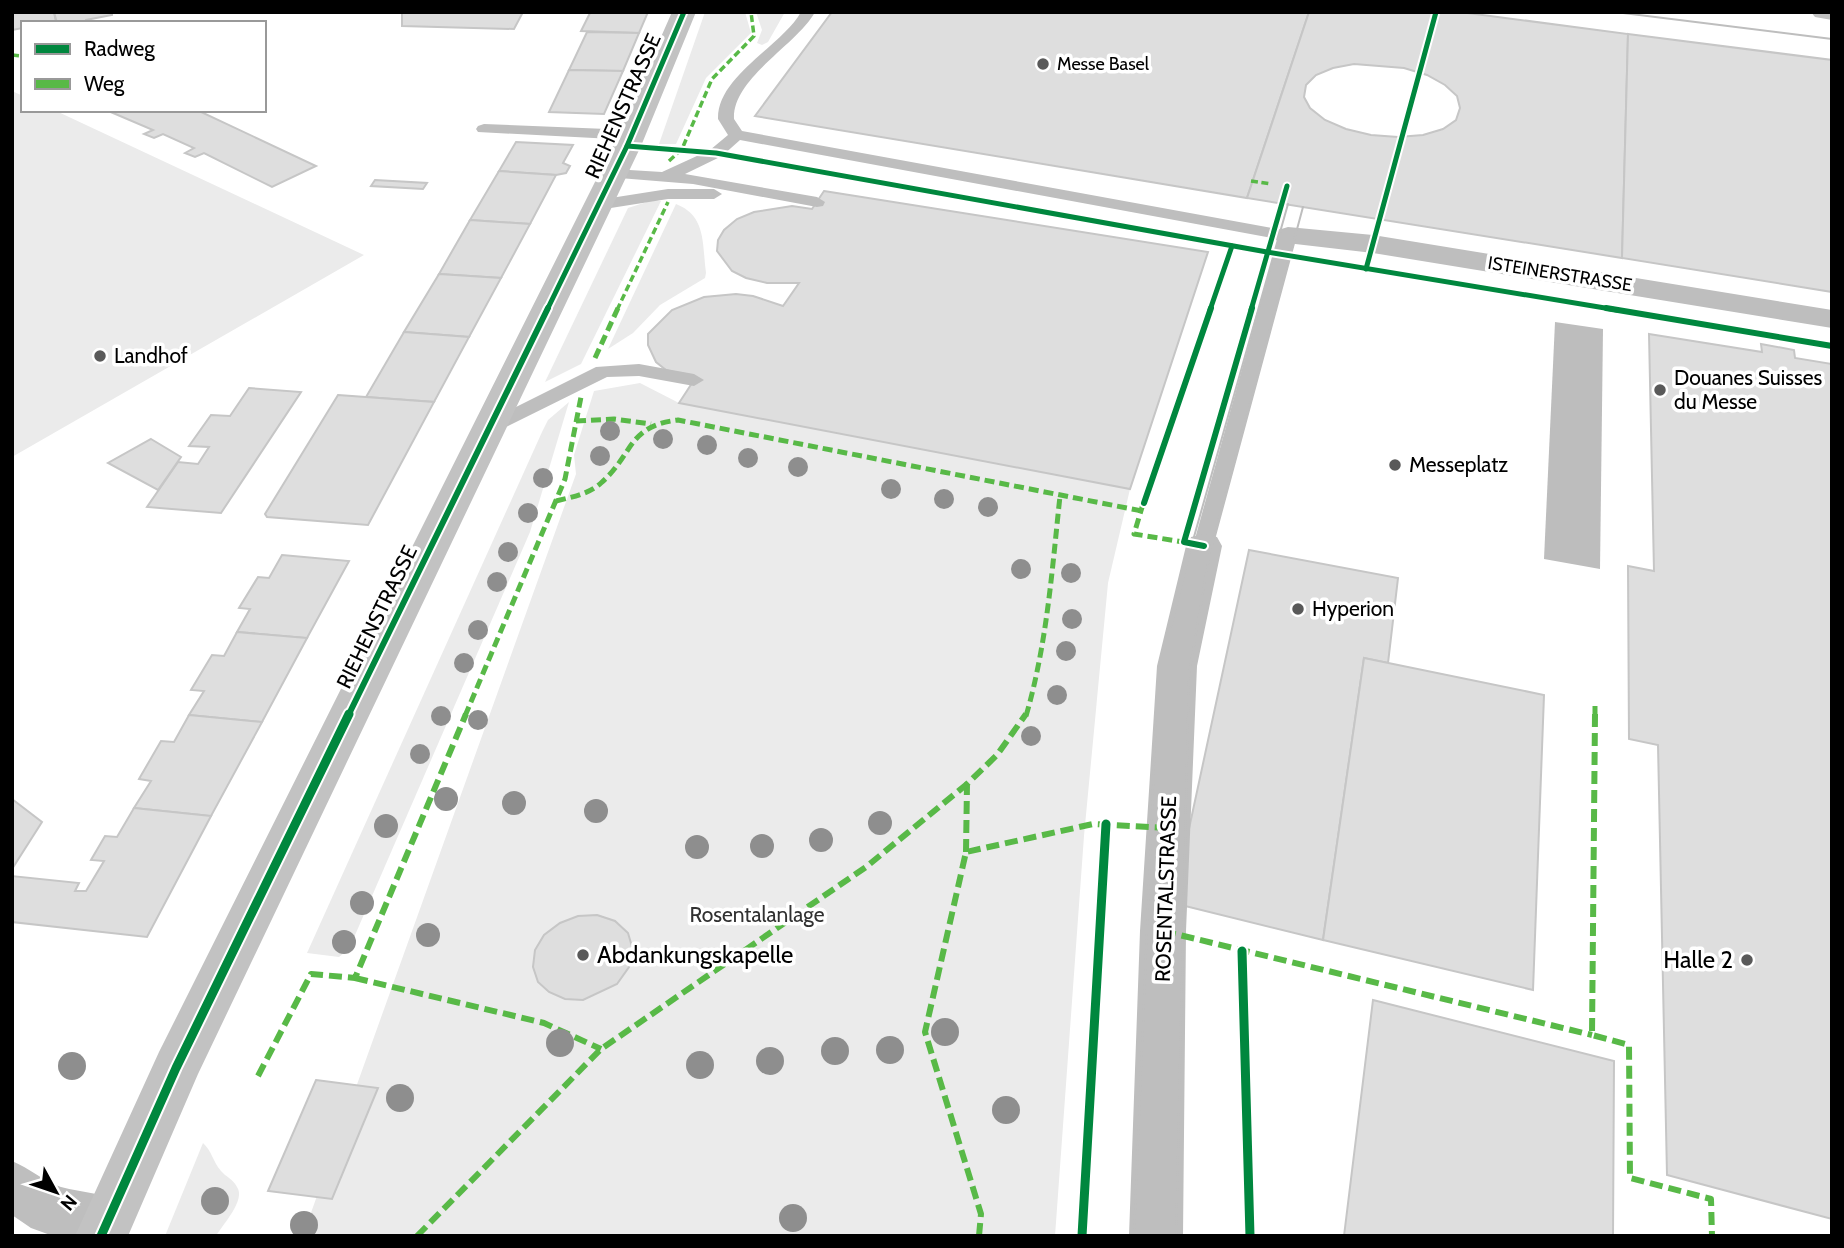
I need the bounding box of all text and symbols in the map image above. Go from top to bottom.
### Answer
legend [21,21,266,112]
street label: RIEHENSTRASSE [579,29,666,182]
text: Radweg [84,36,155,61]
place label: Messe Basel [1057,53,1150,75]
marker: Messe Basel [1035,56,1051,72]
text: Weg [84,71,125,96]
street label: ISTEINERSTRASSE [1486,252,1634,296]
place label: Landhof [114,343,188,368]
marker: Landhof [92,348,108,364]
place label: Douanes Suisses du Messe [1674,365,1822,414]
marker: Douanes Suisses du Messe [1652,382,1668,398]
place label: Messeplatz [1409,452,1508,477]
marker: Messeplatz [1387,457,1403,473]
street label: RIEHENSTRASSE [331,541,422,692]
place label: Hyperion [1312,596,1394,621]
marker: Hyperion [1290,601,1306,617]
street label: ROSENTALSTRASSE [1150,795,1181,982]
park label: Rosentalanlage [689,902,825,927]
place label: Abdankungskapelle [597,940,793,969]
place label: Halle 2 [1663,945,1733,974]
marker: Abdankungskapelle [575,947,591,963]
marker: Halle 2 [1739,952,1755,968]
north arrow [21,1157,91,1227]
text: N [56,1190,82,1215]

